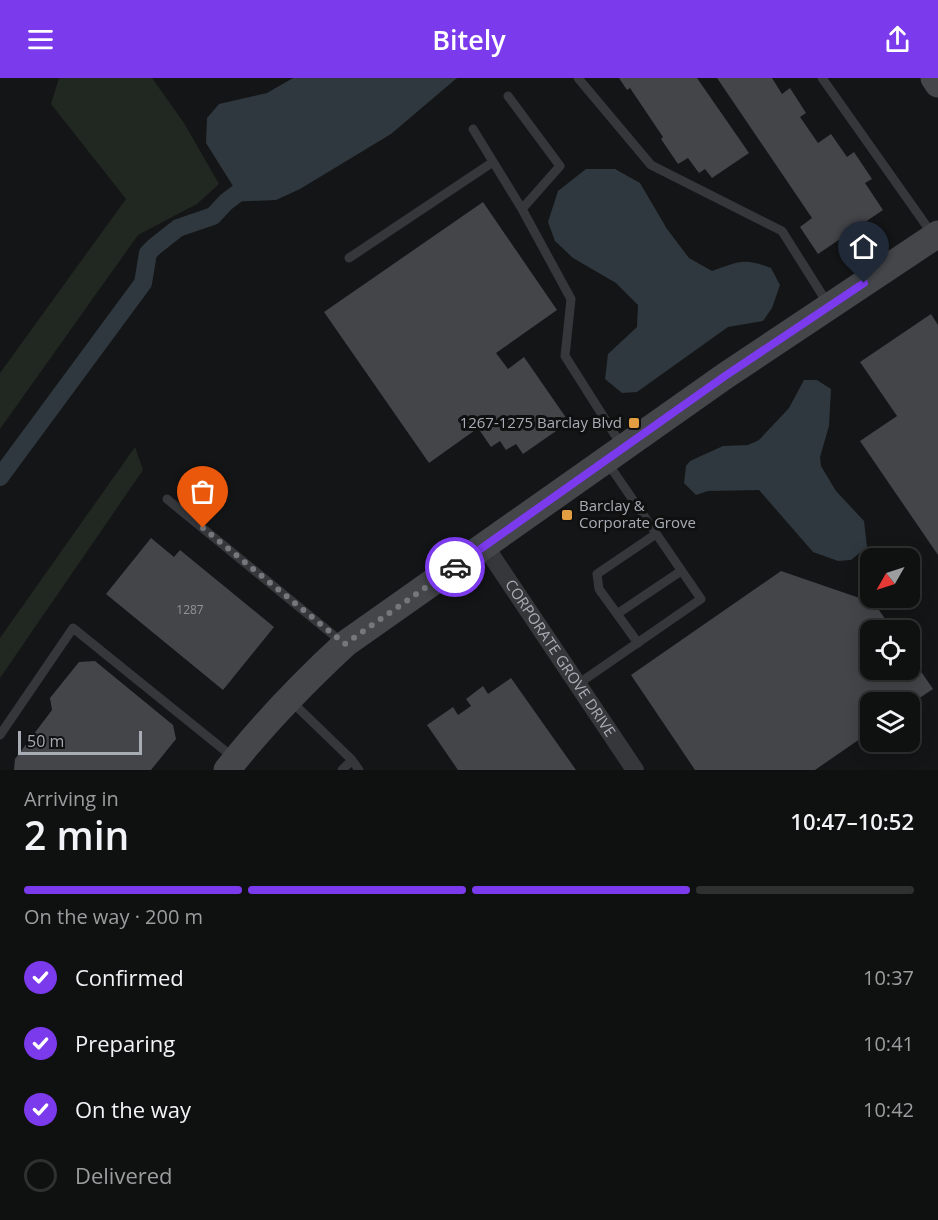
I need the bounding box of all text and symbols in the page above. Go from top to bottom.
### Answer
text: Bitely [432,21,506,58]
icon: menu [24,23,57,56]
icon: share [881,23,914,56]
pin [838,221,889,283]
icon: home [847,230,880,263]
place label: 1267-1275 Barclay Blvd [460,412,622,432]
marker: 1267-1275 Barclay Blvd [627,416,641,430]
pin [177,466,228,528]
icon: bag [186,475,219,508]
place label: Barclay & Corporate Grove [579,495,696,532]
marker: Barclay & Corporate Grove [560,508,574,522]
courier [425,537,485,597]
north arrow [860,548,920,608]
map controls [860,548,920,752]
icon: car [439,551,472,584]
street label: CORPORATE GROVE DRIVE [501,575,621,740]
house number: 1287 [176,601,204,618]
button: locate [860,620,920,680]
button: layers [860,692,920,752]
scale bar [18,728,142,756]
text: 50 m [27,730,64,752]
text: Arriving in [24,785,119,812]
text: 10:47–10:52 [790,806,914,836]
text: 2 min [24,808,129,861]
text: On the way · 200 m [24,903,203,930]
icon: check [24,961,57,994]
text: Confirmed [75,962,184,992]
text: 10:37 [863,964,914,991]
icon: check [24,1027,57,1060]
text: Preparing [75,1028,175,1058]
text: 10:41 [863,1030,914,1057]
icon: check [24,1093,57,1126]
text: On the way [75,1094,191,1124]
text: 10:42 [863,1096,914,1123]
text: Delivered [75,1160,173,1190]

